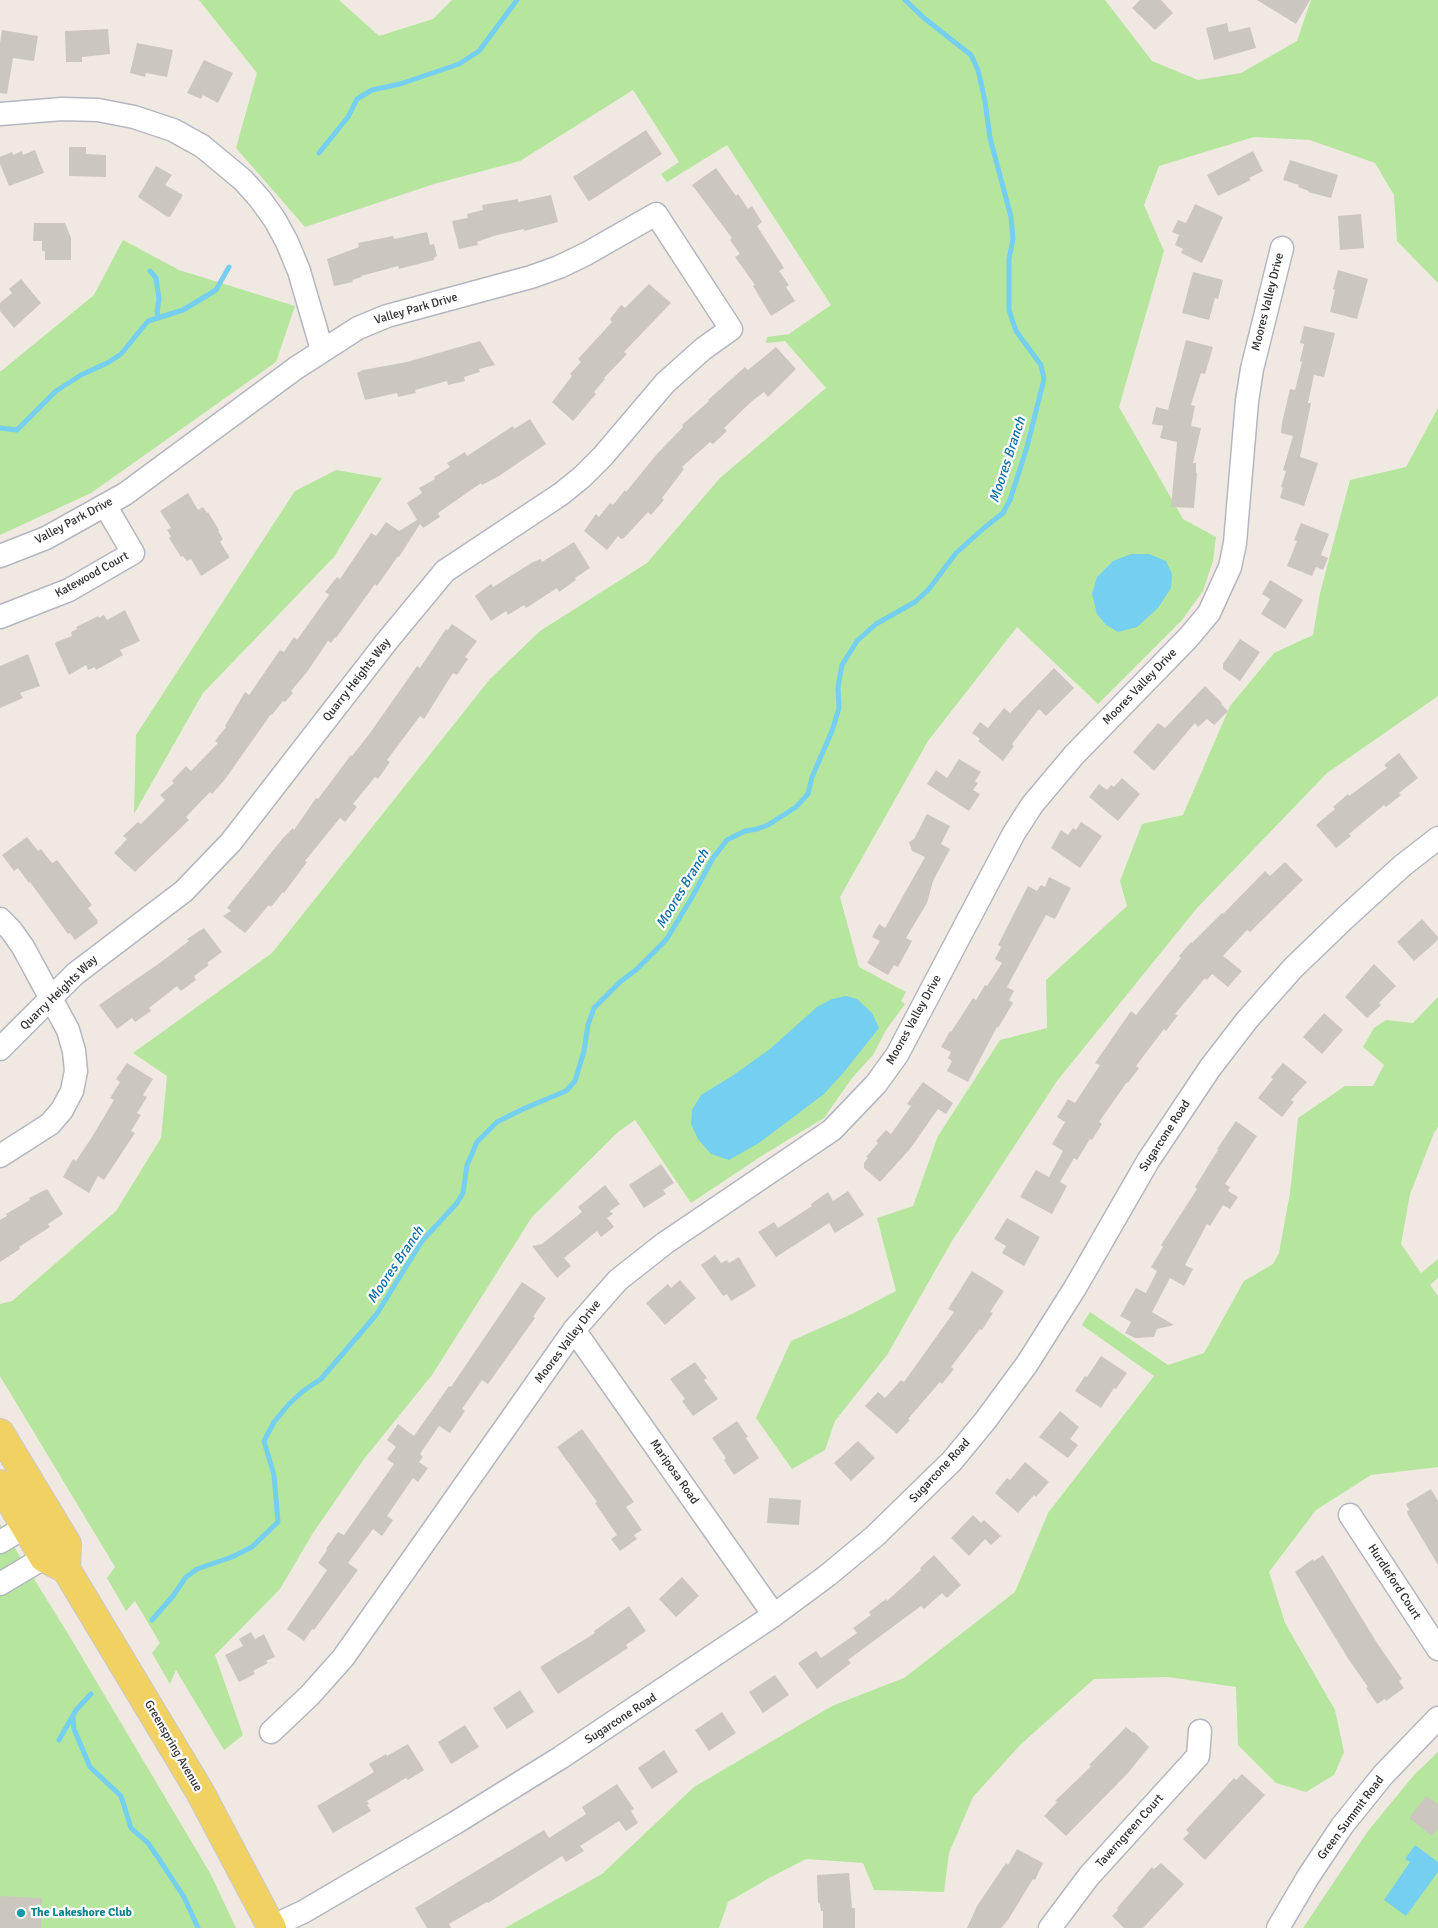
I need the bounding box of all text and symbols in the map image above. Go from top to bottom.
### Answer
street label: Moores Valley Drive [1249,252,1287,352]
street label: Valley Park Drive [373,290,459,328]
water label: Moores Branch [986,415,1030,505]
street label: Valley Park Drive [33,494,115,548]
street label: Katewood Court [53,549,131,601]
street label: Quarry Heights Way [320,636,394,724]
street label: Moores Valley Drive [1100,646,1180,728]
water label: Moores Branch [653,846,713,932]
street label: Quarry Heights Way [18,953,100,1033]
street label: Moores Valley Drive [883,973,945,1067]
street label: Sugarcone Road [1136,1097,1194,1175]
water label: Moores Branch [364,1223,428,1307]
street label: Moores Valley Drive [532,1298,604,1386]
street label: Sugarcone Road [907,1436,973,1506]
street label: Mariposa Road [646,1437,702,1507]
street label: Hurdleford Court [1364,1542,1424,1622]
street label: Sugarcone Road [582,1690,660,1748]
street label: Greenspring Avenue [141,1698,205,1794]
street label: Green Summit Road [1315,1773,1387,1863]
street label: Taverngreen Court [1093,1791,1167,1871]
place label: The Lakeshore Club [31,1906,132,1920]
marker: The Lakeshore Club [15,1907,27,1919]

